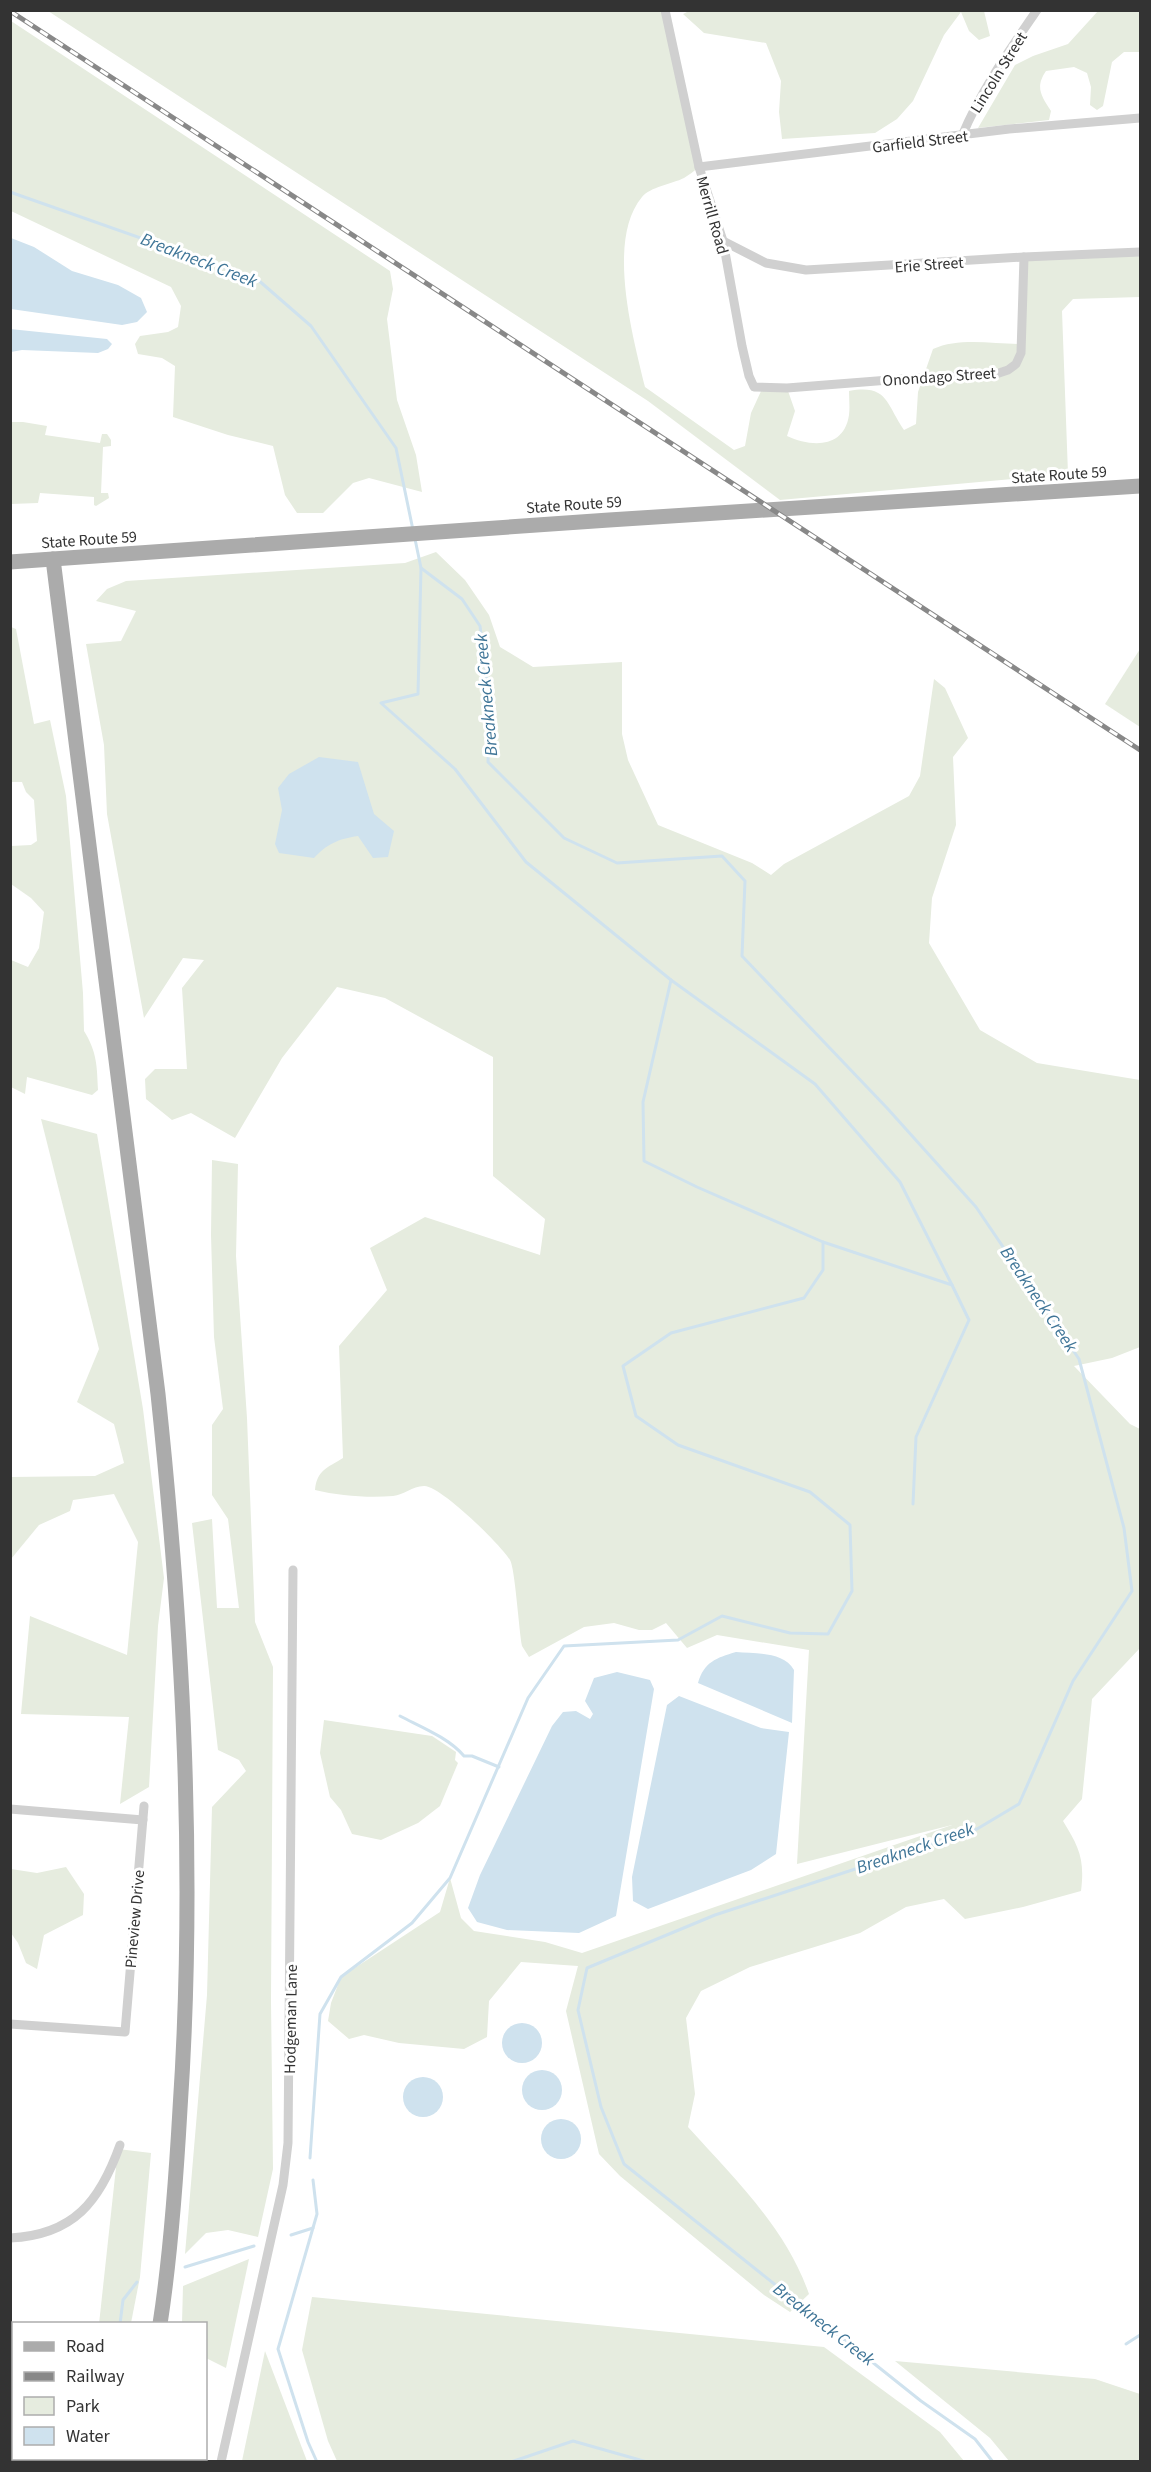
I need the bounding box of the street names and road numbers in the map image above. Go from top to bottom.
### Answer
street label: Lincoln Street [965,27,1033,117]
street label: Garfield Street [871,125,970,159]
street label: Merrill Road [690,174,734,257]
street label: Erie Street [894,252,965,278]
street label: Onondago Street [882,362,997,392]
street label: State Route 59 [1010,461,1108,489]
street label: State Route 59 [525,491,623,519]
street label: State Route 59 [40,526,138,554]
street label: Pineview Drive [120,1869,150,1969]
street label: Hodgeman Lane [279,1964,303,2074]

